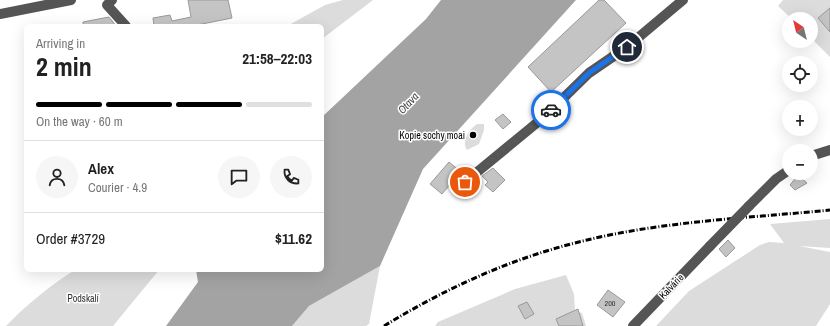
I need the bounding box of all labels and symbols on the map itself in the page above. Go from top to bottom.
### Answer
north arrow [782,12,818,48]
pin [610,30,644,64]
water label: Otava [395,89,421,117]
courier [531,90,571,130]
place label: Kopie sochy moai [399,129,465,142]
marker: Kopie sochy moai [468,130,478,140]
pin [448,165,482,199]
street label: Kalvárie [656,271,687,302]
park label: Podskalí [67,292,99,305]
house number: 200 [605,298,616,308]

